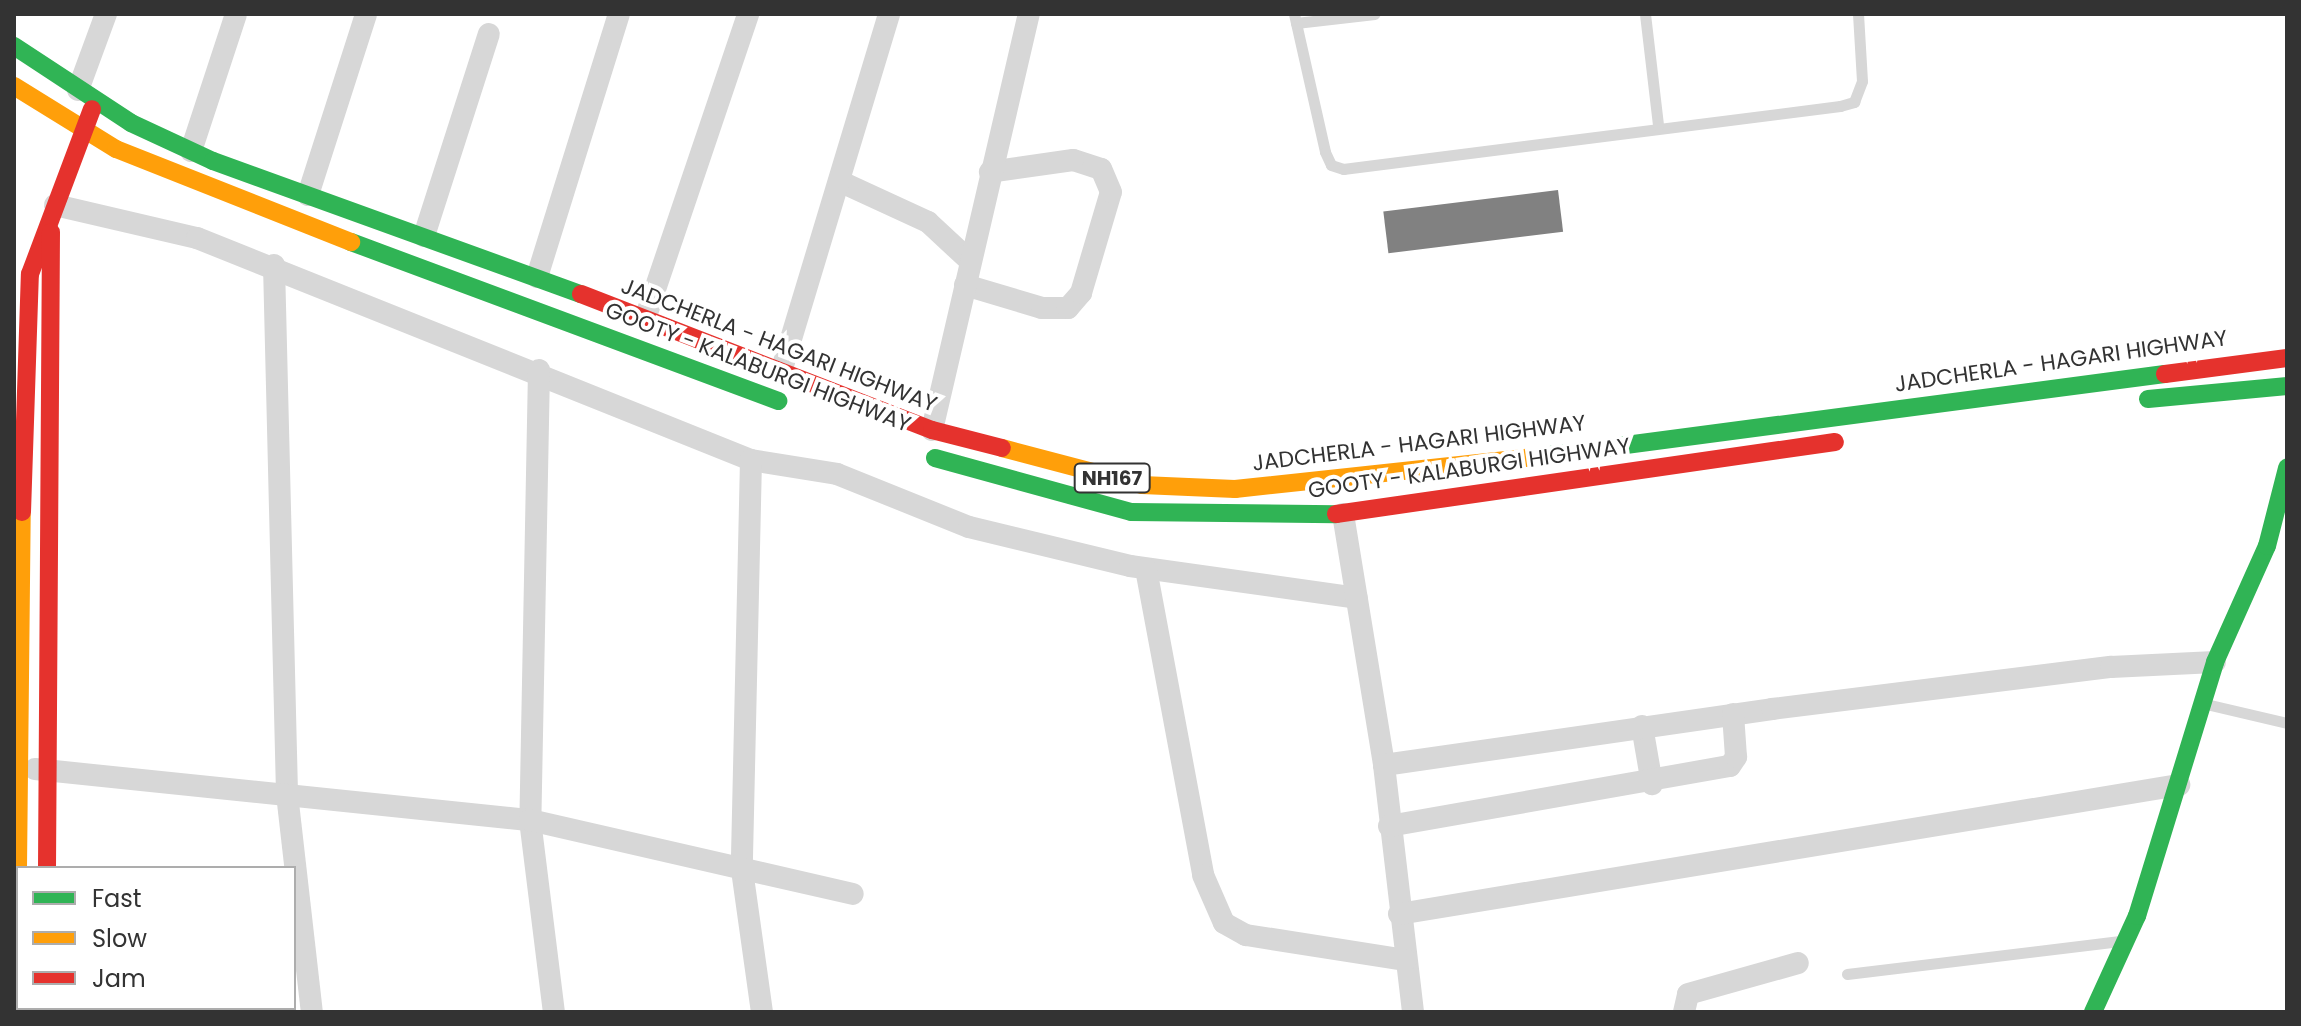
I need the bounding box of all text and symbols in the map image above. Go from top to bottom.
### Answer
street label: JADCHERLA - HAGARI HIGHWAY [617,272,941,418]
street label: GOOTY - KALABURGI HIGHWAY [602,296,914,438]
street label: JADCHERLA - HAGARI HIGHWAY [1893,325,2229,397]
street label: JADCHERLA - HAGARI HIGHWAY [1251,409,1587,477]
street label: GOOTY - KALABURGI HIGHWAY [1306,432,1632,504]
road number: NH167 [1072,462,1152,494]
legend [16,866,296,1010]
text: Fast [92,882,142,915]
text: Slow [92,922,147,955]
text: Jam [92,962,146,995]

